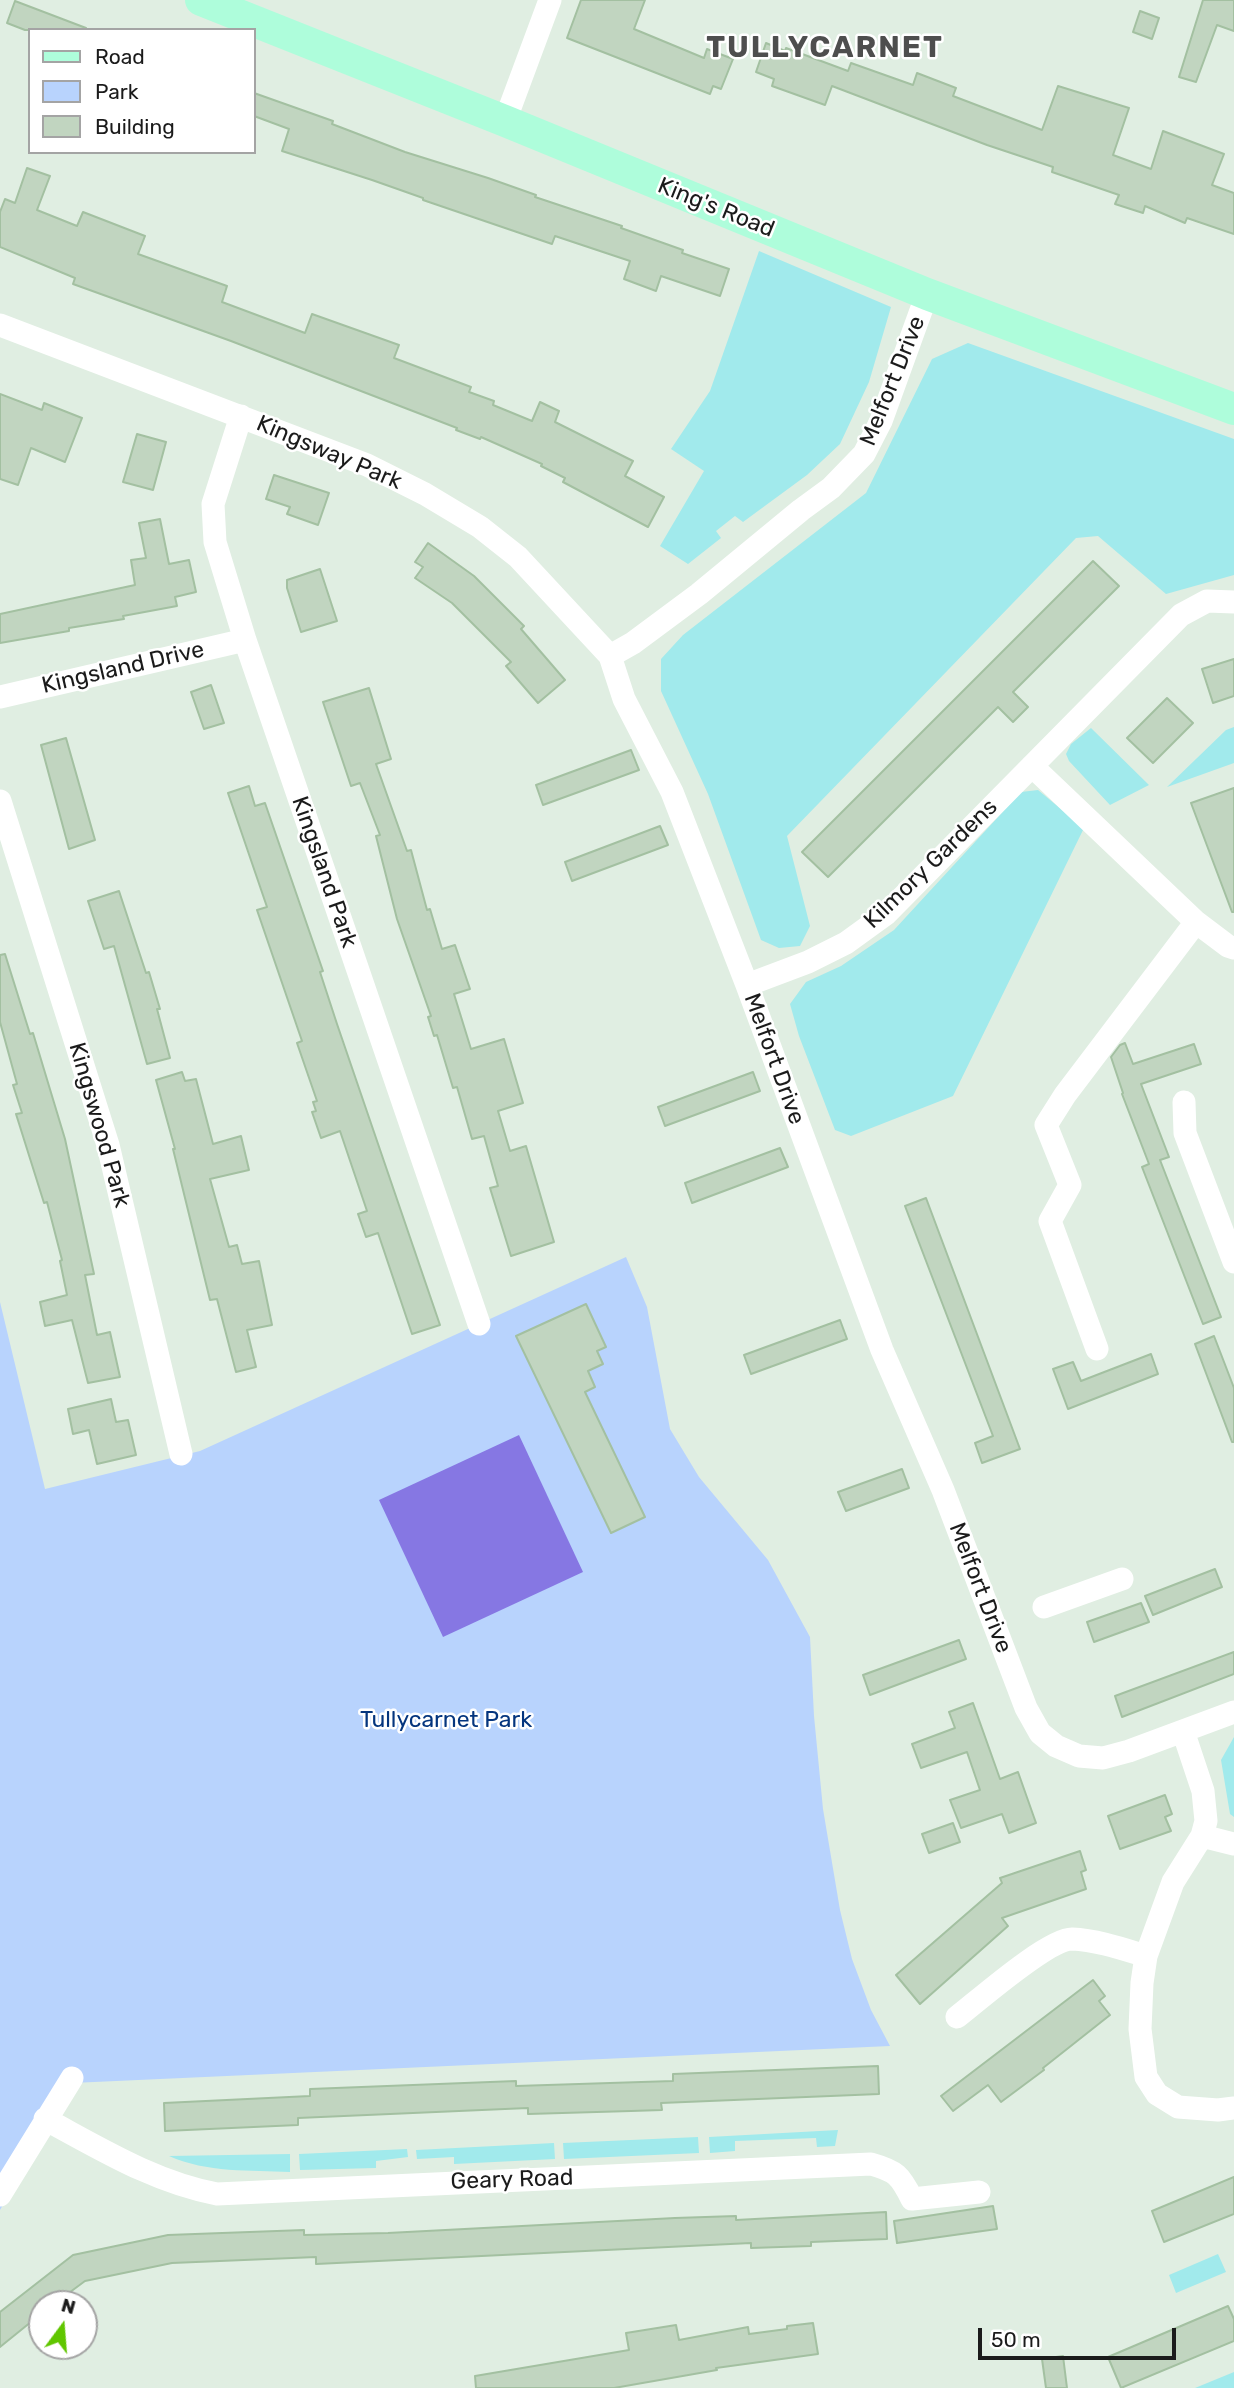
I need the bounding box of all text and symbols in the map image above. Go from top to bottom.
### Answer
legend [28,28,256,154]
district label: TULLYCARNET [708,30,942,66]
text: Road [95,44,145,69]
text: Park [95,79,139,104]
text: Building [95,114,175,139]
street label: King's Road [654,172,778,244]
street label: Melfort Drive [854,312,932,450]
street label: Kingsway Park [252,410,406,496]
street label: Kingsland Drive [39,636,207,700]
street label: Kingsland Park [285,793,363,951]
street label: Kilmory Gardens [859,793,1003,935]
street label: Melfort Drive [738,990,810,1128]
street label: Kingswood Park [62,1039,136,1211]
street label: Melfort Drive [943,1519,1017,1657]
park label: Tullycarnet Park [360,1706,532,1734]
street label: Geary Road [450,2164,574,2196]
north arrow [28,2290,98,2360]
text: N [59,2293,78,2319]
scale bar [982,2314,1180,2358]
text: 50 m [991,2327,1041,2352]

